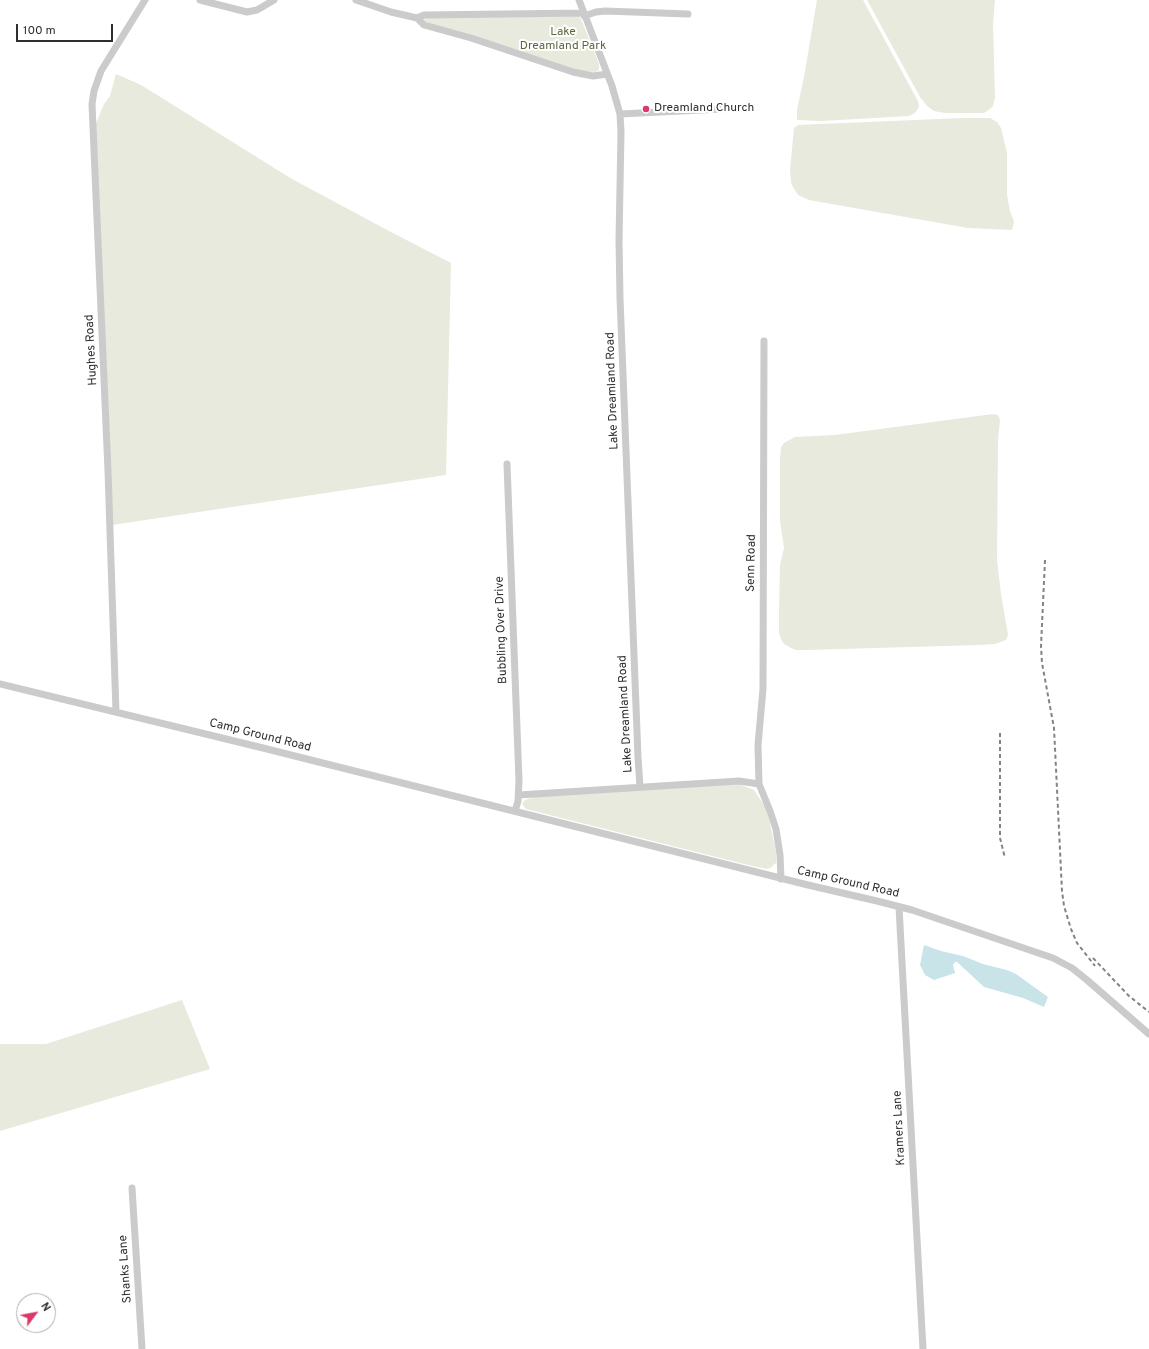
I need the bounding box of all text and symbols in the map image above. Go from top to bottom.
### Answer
scale bar [18,16,115,42]
text: 100 m [23,23,56,39]
park label: Lake Dreamland Park [520,26,606,54]
place label: Dreamland Church [654,102,754,116]
marker: Dreamland Church [641,104,651,114]
street label: Hughes Road [83,314,101,386]
street label: Lake Dreamland Road [604,332,622,450]
street label: Senn Road [744,534,760,592]
street label: Bubbling Over Drive [493,576,511,684]
street label: Lake Dreamland Road [616,655,636,773]
street label: Camp Ground Road [208,716,312,756]
street label: Camp Ground Road [795,864,901,902]
street label: Kramers Lane [891,1090,909,1166]
street label: Shanks Lane [116,1234,136,1304]
north arrow [16,1293,56,1333]
text: N [37,1300,53,1314]

